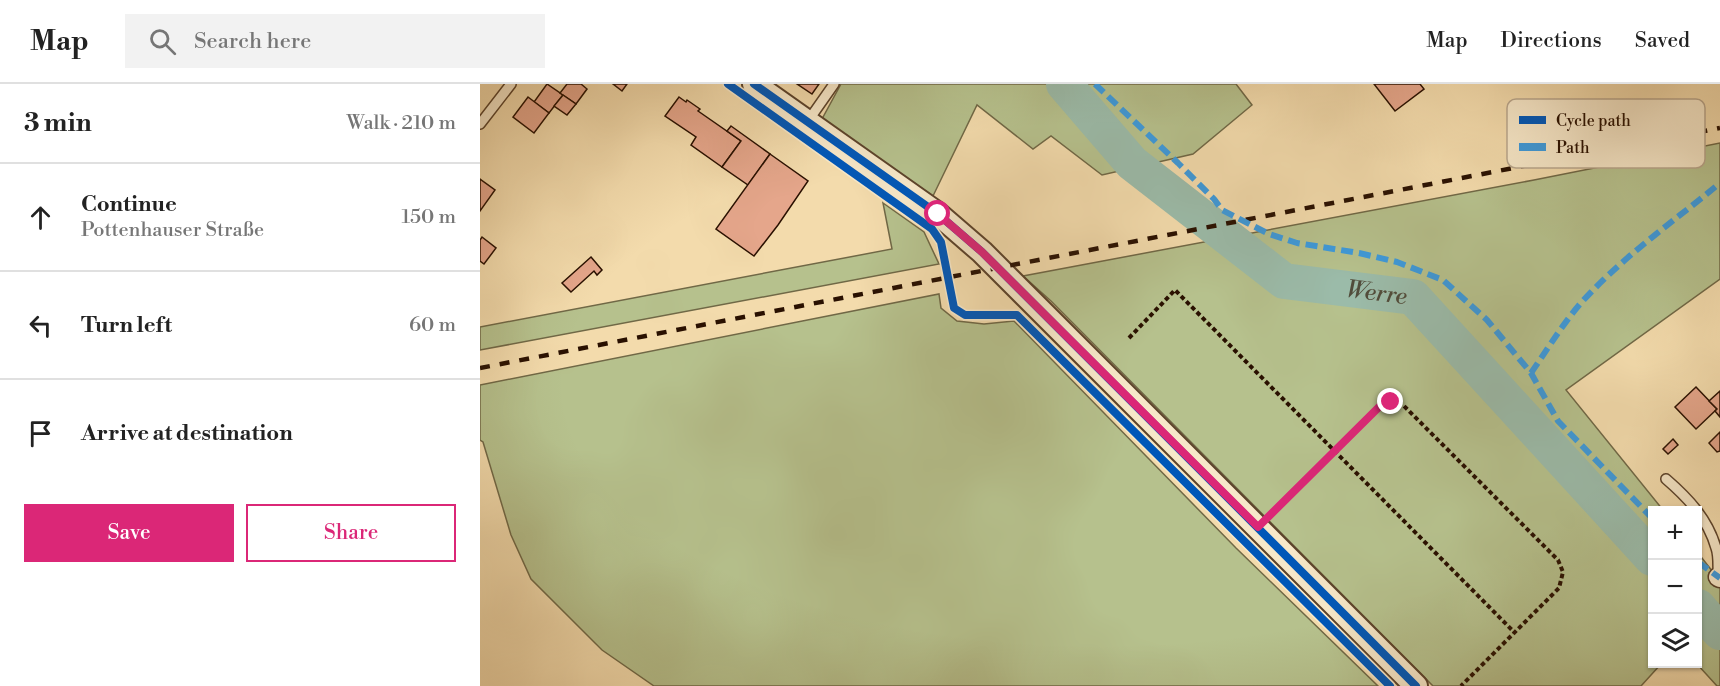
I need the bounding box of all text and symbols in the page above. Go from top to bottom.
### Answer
search box [125,14,545,68]
text: Map [30,24,89,59]
icon: search [146,25,179,58]
text: Search here [194,28,311,55]
text: Map [1426,28,1468,54]
text: Directions [1501,28,1602,54]
text: Saved [1635,28,1690,54]
legend [1507,99,1705,168]
text: 3 min [24,107,92,139]
text: Walk · 210 m [347,111,456,136]
text: Cycle path [1556,111,1631,131]
text: Path [1556,138,1590,158]
text: Continue [81,191,177,218]
route start [924,200,950,226]
icon: ahead [24,201,57,234]
text: 150 m [401,205,456,230]
text: Pottenhauser Straße [81,218,264,243]
water label: Werre [1344,275,1409,312]
icon: left [24,309,57,342]
text: Turn left [81,312,172,339]
text: 60 m [409,313,456,338]
route end [1377,388,1403,414]
icon: arrive [24,417,57,450]
text: Arrive at destination [81,420,293,447]
button: Save [24,504,234,562]
button: Share [246,504,456,562]
map controls [1648,506,1702,668]
button: + [1648,506,1702,560]
button: − [1648,560,1702,614]
button: layers [1648,614,1702,668]

